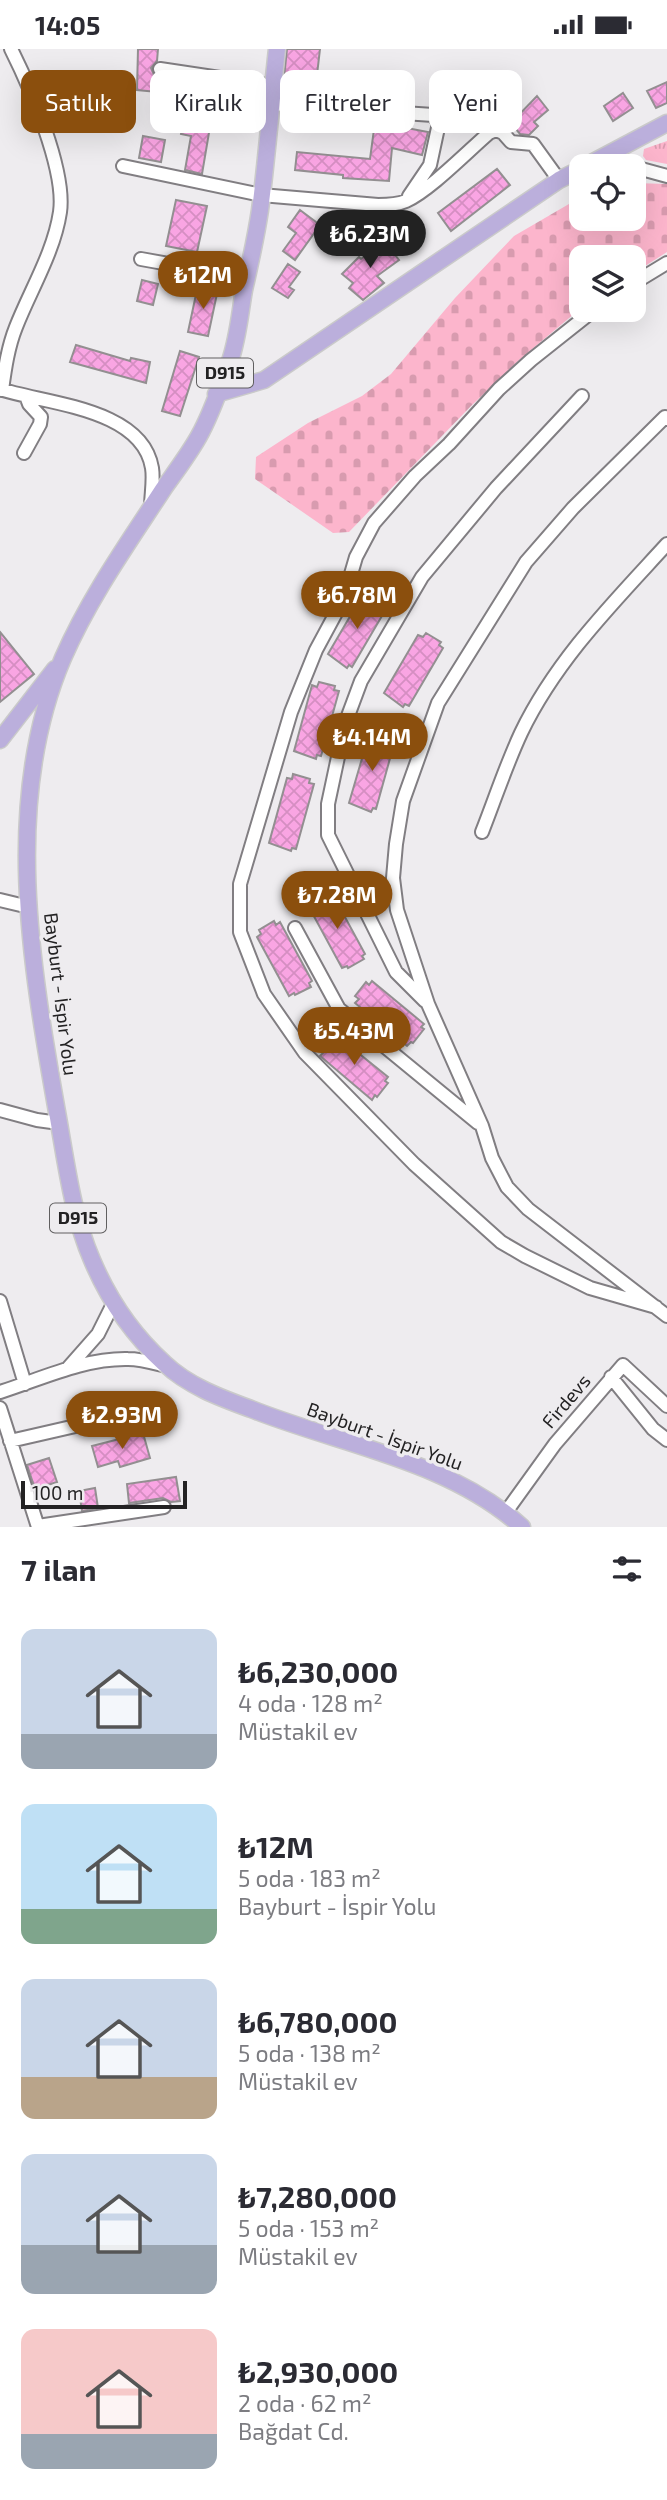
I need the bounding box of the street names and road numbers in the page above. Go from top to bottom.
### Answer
road number: D915 [197,359,253,387]
street label: Bayburt - İspir Yolu [40,911,83,1077]
road number: D915 [50,1203,106,1233]
street label: Firdevs [537,1369,595,1432]
street label: Bayburt - İspir Yolu [304,1397,466,1474]

